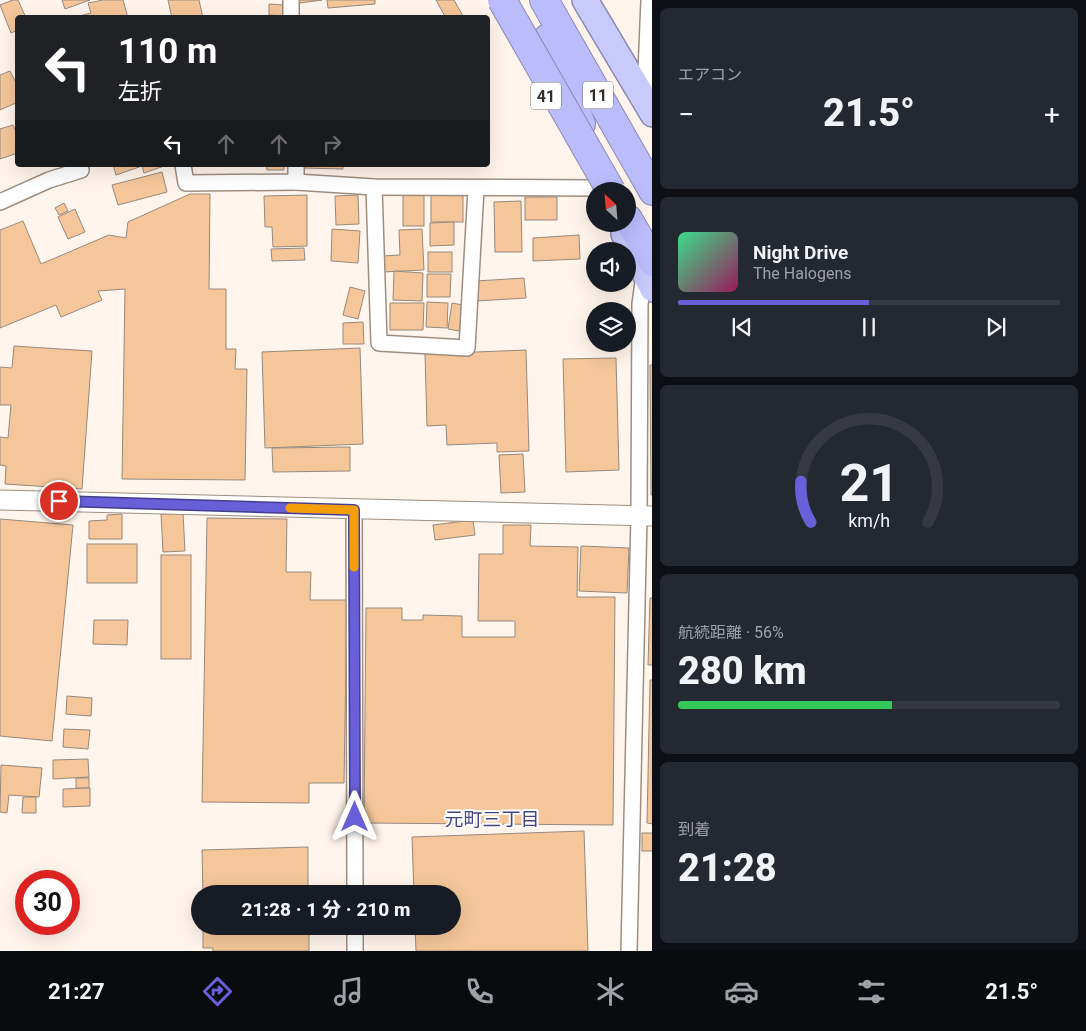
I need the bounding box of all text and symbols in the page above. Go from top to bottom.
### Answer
text: 110 m [118,31,217,72]
icon: left [35,35,100,100]
text: エアコン [678,65,742,84]
text: 左折 [118,79,162,104]
road number: 41 [531,82,561,110]
road number: 11 [583,82,613,108]
text: 21.5° [823,91,915,135]
text: − [678,98,694,131]
text: + [1044,98,1060,131]
icon: left [159,130,187,158]
icon: ahead [212,130,240,158]
icon: ahead [265,130,293,158]
icon: right [318,130,346,158]
north arrow [586,182,636,232]
map controls [586,182,636,352]
text: Night Drive [753,241,848,264]
button: sound [586,242,636,292]
text: The Halogens [753,264,852,283]
button: layers [586,302,636,352]
icon: previous [728,313,756,341]
icon: pause [855,313,883,341]
icon: next [982,313,1010,341]
text: 21 [839,453,899,514]
pin [38,480,80,522]
icon: arrive [45,487,73,515]
text: km/h [848,510,890,531]
text: 航続距離 · 56% [678,623,784,642]
text: 280 km [678,649,807,693]
position arrow [328,790,380,842]
district label: 元町三丁目 [444,808,540,831]
text: 到着 [678,820,710,839]
text: 21:28 [678,846,777,890]
speed limit sign: 30 [15,870,80,935]
text: 21:28 · 1 分 · 210 m [242,898,410,921]
icon: directions [200,974,235,1009]
icon: music [331,974,366,1009]
icon: phone [462,974,497,1009]
icon: climate [593,974,628,1009]
icon: car [724,974,759,1009]
icon: filters [854,974,889,1009]
text: 21:27 [48,979,105,1004]
text: 21.5° [985,979,1038,1004]

